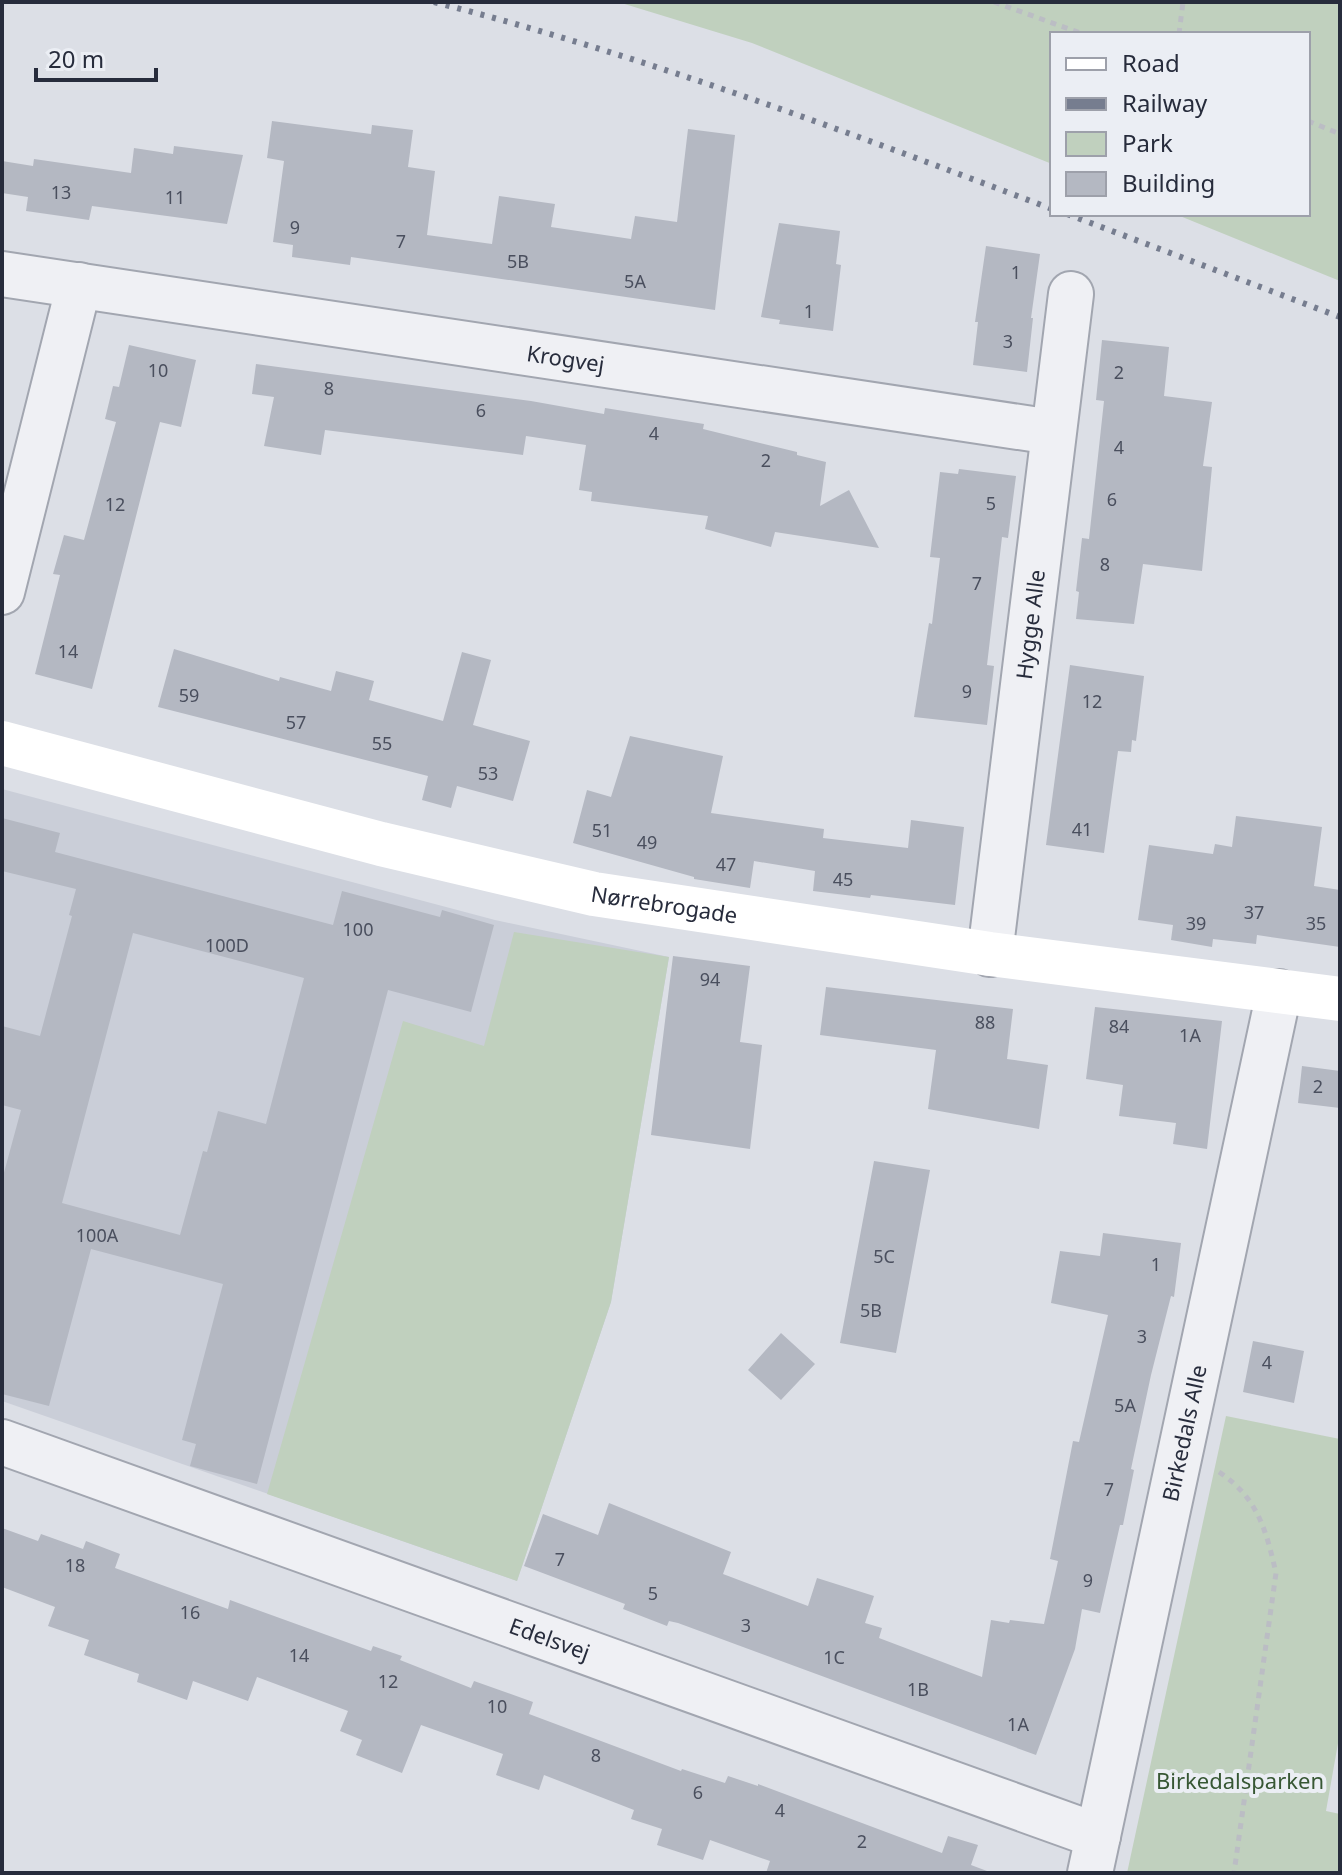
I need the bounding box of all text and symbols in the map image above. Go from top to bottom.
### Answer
scale bar [36,32,156,82]
legend [1050,32,1310,216]
text: 20 m [48,42,104,75]
text: Road [1122,46,1180,79]
text: Railway [1122,86,1208,119]
text: Park [1122,126,1173,159]
text: Building [1122,166,1215,199]
house number: 13 [51,180,71,204]
house number: 11 [165,185,185,209]
house number: 9 [290,215,300,239]
house number: 7 [396,229,406,253]
house number: 5B [507,249,529,273]
house number: 1 [1011,260,1021,284]
house number: 5A [624,269,646,293]
house number: 1 [804,299,814,323]
house number: 3 [1003,329,1013,353]
street label: Krogvej [525,337,607,378]
house number: 10 [148,358,168,382]
house number: 2 [1114,360,1124,384]
house number: 8 [324,376,334,400]
house number: 6 [476,398,486,422]
house number: 4 [649,421,659,445]
house number: 4 [1114,435,1124,459]
house number: 2 [761,448,771,472]
house number: 6 [1107,487,1117,511]
house number: 5 [986,491,996,515]
house number: 12 [105,492,125,516]
house number: 8 [1100,552,1110,576]
street label: Hygge Alle [1008,568,1051,681]
house number: 7 [972,571,982,595]
house number: 14 [58,639,78,663]
house number: 9 [962,679,972,703]
house number: 59 [179,683,199,707]
house number: 12 [1082,689,1102,713]
house number: 57 [286,710,306,734]
house number: 55 [372,731,392,755]
house number: 53 [478,761,498,785]
house number: 41 [1072,817,1092,841]
house number: 51 [592,818,612,842]
house number: 49 [637,830,657,854]
house number: 47 [716,852,736,876]
house number: 45 [833,867,853,891]
street label: Nørrebrogade [589,878,740,930]
house number: 37 [1244,900,1264,924]
house number: 39 [1186,911,1206,935]
house number: 35 [1306,911,1326,935]
house number: 100 [343,917,373,941]
house number: 100D [205,933,249,957]
house number: 94 [700,967,720,991]
house number: 88 [975,1010,995,1034]
house number: 84 [1109,1014,1129,1038]
house number: 1A [1179,1023,1201,1047]
house number: 2 [1313,1074,1323,1098]
house number: 100A [76,1223,119,1247]
house number: 5C [873,1244,895,1268]
house number: 1 [1151,1252,1161,1276]
house number: 5B [860,1298,882,1322]
house number: 3 [1137,1324,1147,1348]
house number: 4 [1262,1350,1272,1374]
street label: Birkedals Alle [1154,1362,1213,1504]
house number: 5A [1114,1393,1136,1417]
house number: 7 [1104,1477,1114,1501]
house number: 7 [555,1547,565,1571]
house number: 18 [65,1553,85,1577]
house number: 9 [1083,1568,1093,1592]
house number: 5 [648,1581,658,1605]
house number: 16 [180,1600,200,1624]
street label: Edelsvej [506,1610,594,1666]
house number: 3 [741,1613,751,1637]
house number: 14 [289,1643,309,1667]
house number: 1C [823,1645,845,1669]
house number: 12 [378,1669,398,1693]
house number: 1B [907,1677,929,1701]
house number: 10 [487,1694,507,1718]
house number: 1A [1007,1712,1029,1736]
house number: 8 [591,1743,601,1767]
park label: Birkedalsparken [1156,1765,1324,1795]
house number: 6 [693,1780,703,1804]
house number: 4 [775,1798,785,1822]
house number: 2 [857,1829,867,1853]

